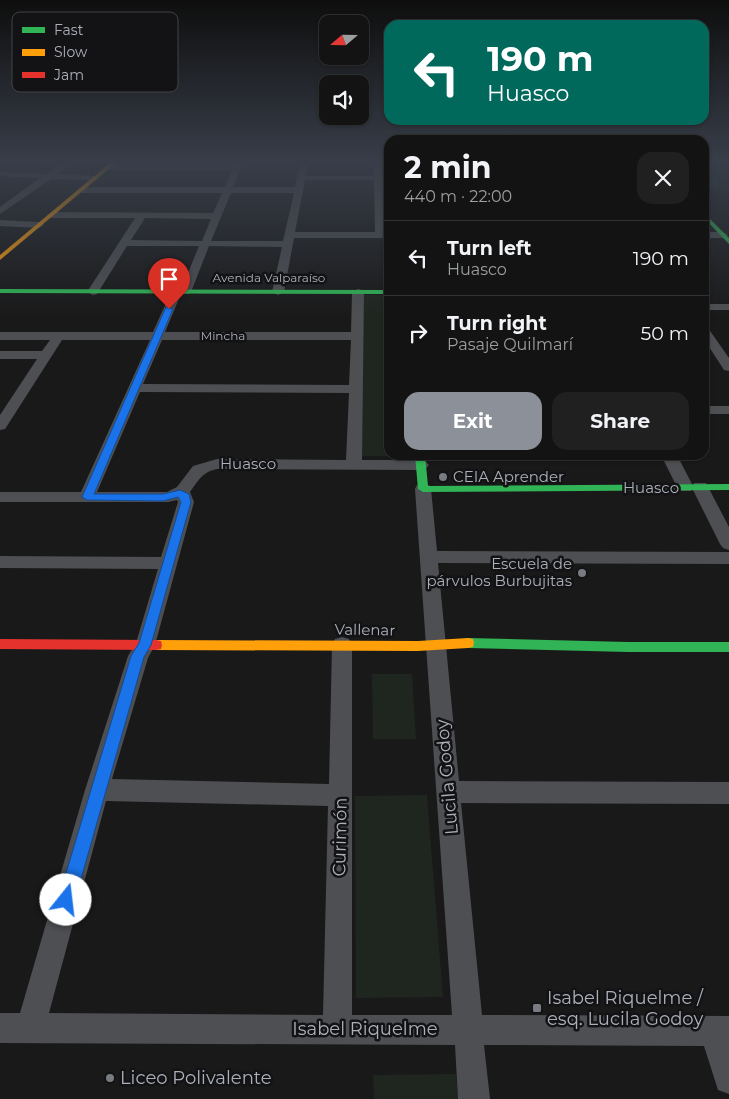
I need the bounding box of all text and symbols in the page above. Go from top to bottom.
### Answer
legend [12,12,178,92]
north arrow [319,15,369,65]
map controls [319,15,369,125]
text: Fast [54,21,84,39]
text: 190 m [487,37,593,80]
icon: left [404,40,469,105]
text: Slow [54,43,88,61]
text: Jam [53,66,84,84]
button: sound [319,75,369,125]
text: Huasco [487,80,569,107]
text: 2 min [404,149,491,186]
button: close [637,152,689,204]
text: 440 m · 22:00 [404,187,512,206]
text: Turn left [447,237,532,260]
icon: left [404,244,432,272]
text: 190 m [633,247,689,270]
pin [148,258,190,309]
text: Huasco [447,260,507,279]
icon: arrive [155,265,183,293]
street label: Avenida Valparaíso [213,270,325,285]
text: Turn right [447,312,547,335]
icon: right [404,319,432,347]
text: 50 m [641,322,689,345]
street label: Mincha [201,328,245,343]
text: Pasaje Quilmarí [447,335,573,354]
button: Exit [404,392,542,450]
button: Share [552,392,689,450]
street label: Huasco [220,454,276,473]
place label: CEIA Aprender [453,467,564,486]
marker: CEIA Aprender [437,471,449,483]
street label: Huasco [623,478,679,497]
place label: Escuela de párvulos Burbujitas [426,554,572,590]
marker: Escuela de párvulos Burbujitas [576,567,588,579]
street label: Vallenar [335,619,395,640]
street label: Lucila Godoy [431,718,463,836]
street label: Curimón [328,797,352,877]
position arrow [39,873,91,925]
place label: Isabel Riquelme / esq. Lucila Godoy [547,987,704,1030]
marker: Isabel Riquelme / esq. Lucila Godoy [531,1002,543,1014]
street label: Isabel Riquelme [292,1018,438,1040]
place label: Liceo Polivalente [120,1067,272,1089]
marker: Liceo Polivalente [104,1072,116,1084]

